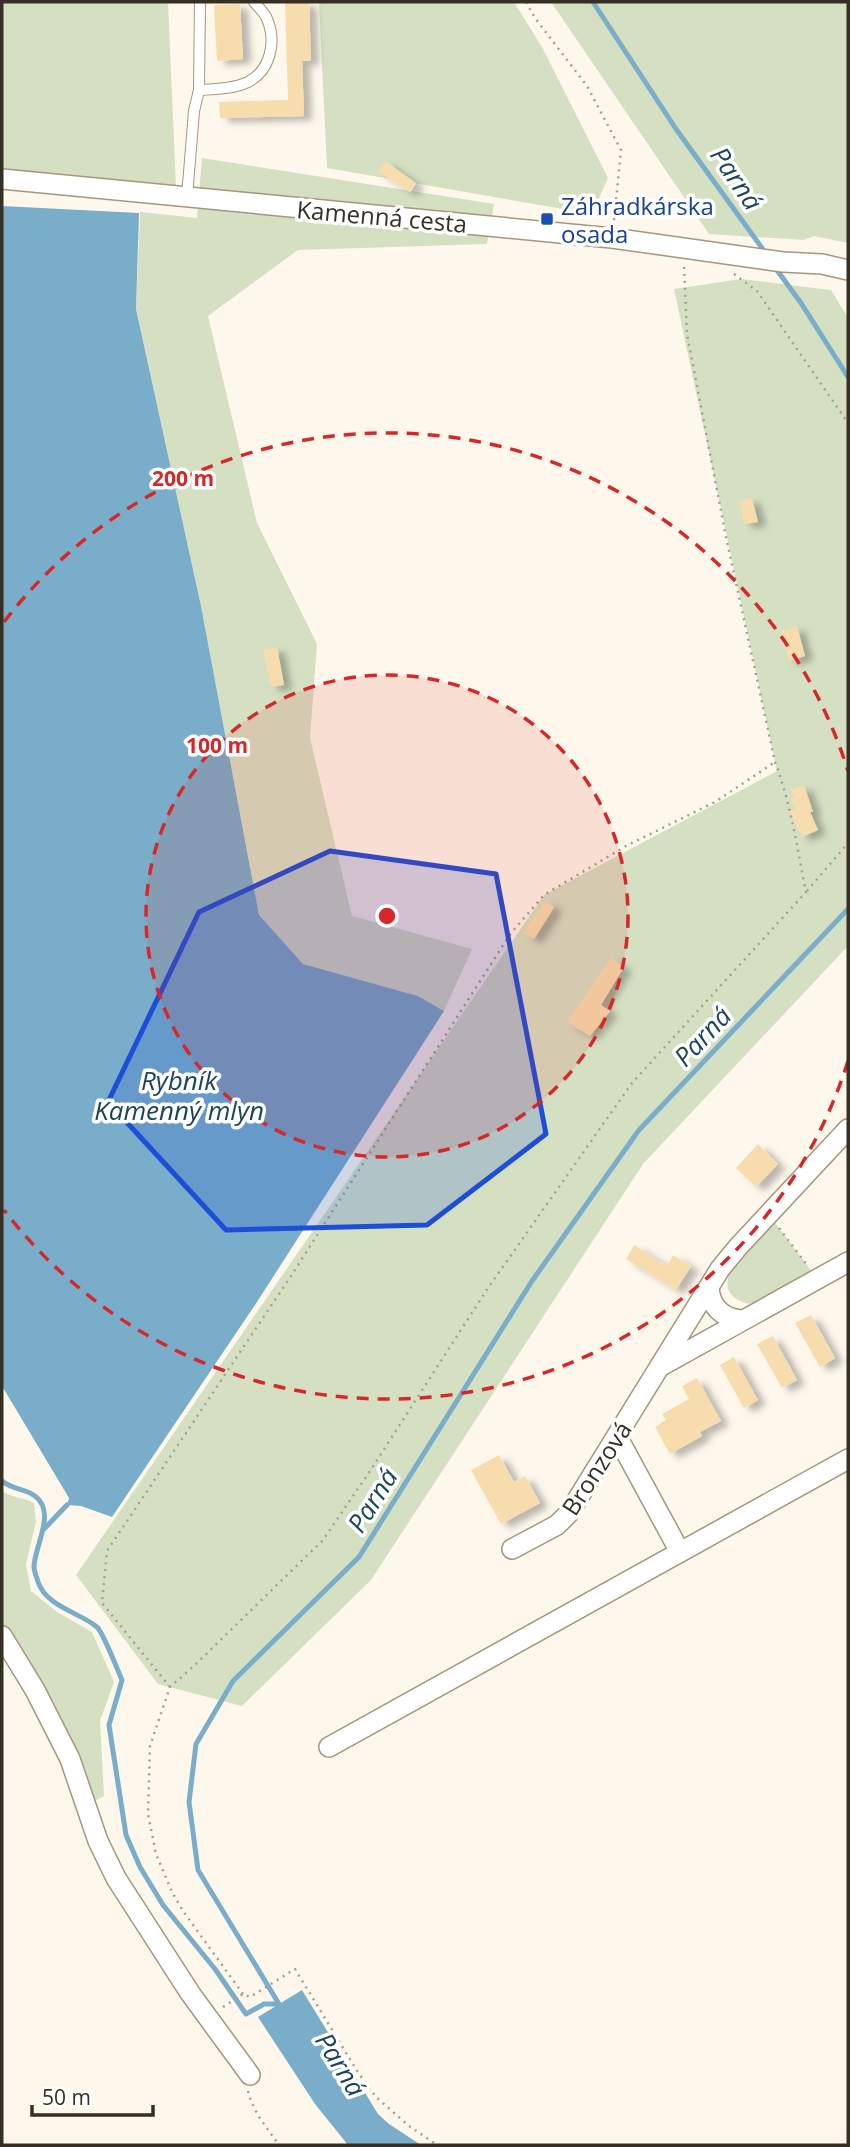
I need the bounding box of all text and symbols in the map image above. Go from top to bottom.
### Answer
water label: Parná [703,139,771,217]
place label: Záhradkárska osada [561,189,714,250]
street label: Kamenná cesta [295,192,469,240]
marker: Záhradkárska osada [539,211,555,227]
text: 200 m [152,464,214,492]
text: 100 m [186,731,248,759]
centre of rings [375,904,399,928]
water label: Parná [665,998,739,1074]
water label: Rybník Kamenný mlyn [94,1062,264,1128]
street label: Bronzová [553,1415,639,1521]
water label: Parná [338,1461,406,1539]
water label: Parná [307,2025,375,2103]
scale bar [32,2074,152,2118]
text: 50 m [42,2083,91,2111]

